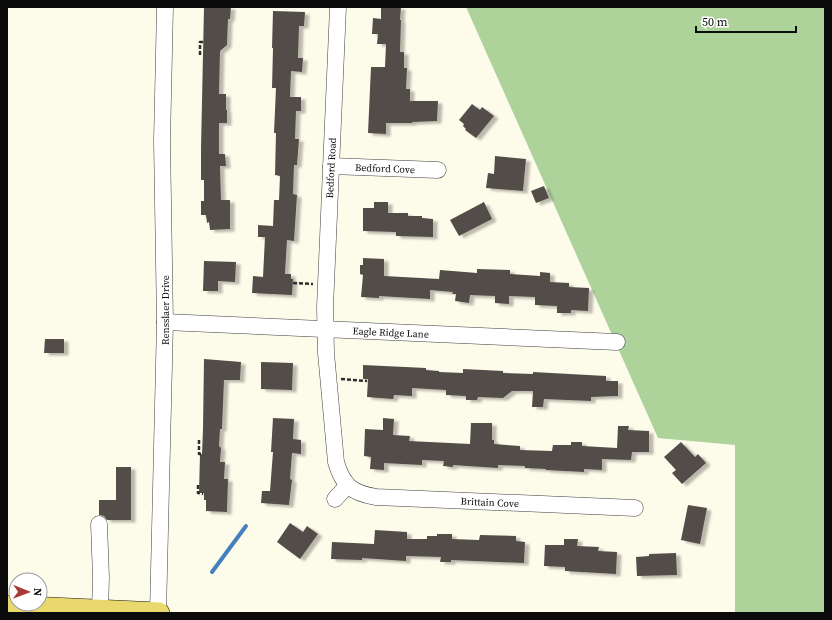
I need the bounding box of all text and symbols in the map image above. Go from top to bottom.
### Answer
scale bar [696,8,796,34]
text: 50 m [702,14,728,30]
street label: Bedford Road [323,137,339,199]
street label: Bedford Cove [355,160,415,176]
street label: Rensslaer Drive [159,275,172,345]
street label: Eagle Ridge Lane [352,324,429,340]
street label: Brittain Cove [460,494,519,510]
north arrow [8,572,48,612]
text: N [30,588,45,596]

